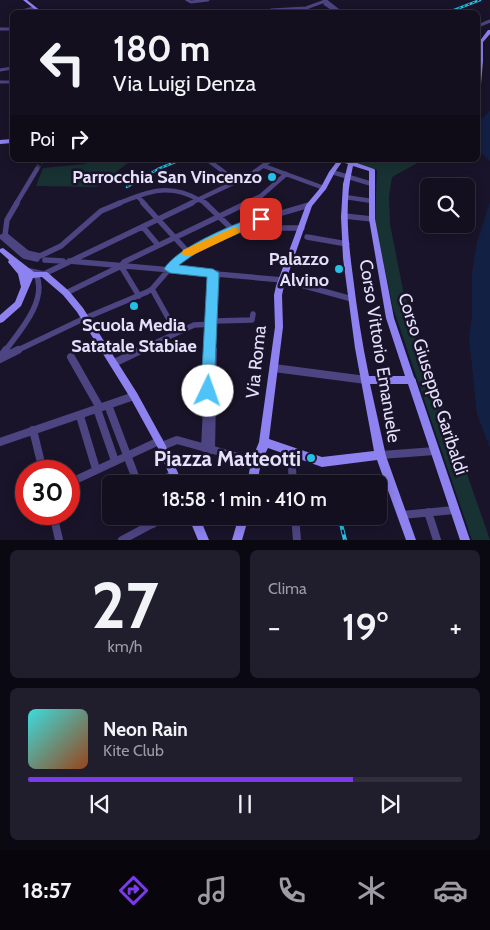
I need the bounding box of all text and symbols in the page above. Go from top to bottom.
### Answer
text: 180 m [113,27,210,70]
icon: left [30,30,95,95]
text: Via Luigi Denza [113,70,256,97]
icon: right [65,125,93,153]
text: Poi [30,128,55,151]
place label: Parrocchia San Vincenzo [72,166,262,188]
marker: Parrocchia San Vincenzo [266,171,278,183]
map controls [420,178,475,233]
button: search [420,178,475,233]
pin [240,198,282,240]
icon: arrive [247,205,275,233]
place label: Palazzo Alvino [269,248,329,291]
street label: Corso Vittorio Emanuele [355,258,405,444]
marker: Palazzo Alvino [333,263,345,275]
street label: Corso Giuseppe Garibaldi [393,290,473,478]
marker: Scuola Media Satatale Stabiae [128,300,140,312]
place label: Scuola Media Satatale Stabiae [71,314,197,357]
street label: Via Roma [241,324,271,400]
position arrow [181,364,233,416]
place label: Piazza Matteotti [154,446,301,471]
marker: Piazza Matteotti [305,452,317,464]
speed limit sign: 30 [15,460,80,525]
text: 18:58 · 1 min · 410 m [162,488,327,511]
text: 27 [91,565,159,644]
text: Clima [268,579,307,598]
text: 19° [342,603,388,650]
text: − [268,610,280,644]
text: + [450,610,462,644]
text: km/h [107,637,143,656]
text: Neon Rain [103,718,188,741]
text: Kite Club [103,741,164,760]
icon: previous [86,790,114,818]
icon: pause [231,790,259,818]
icon: next [376,790,404,818]
icon: directions [116,873,151,908]
icon: music [195,873,230,908]
icon: phone [274,873,309,908]
icon: climate [354,873,389,908]
icon: car [433,873,468,908]
text: 18:57 [22,877,71,904]

